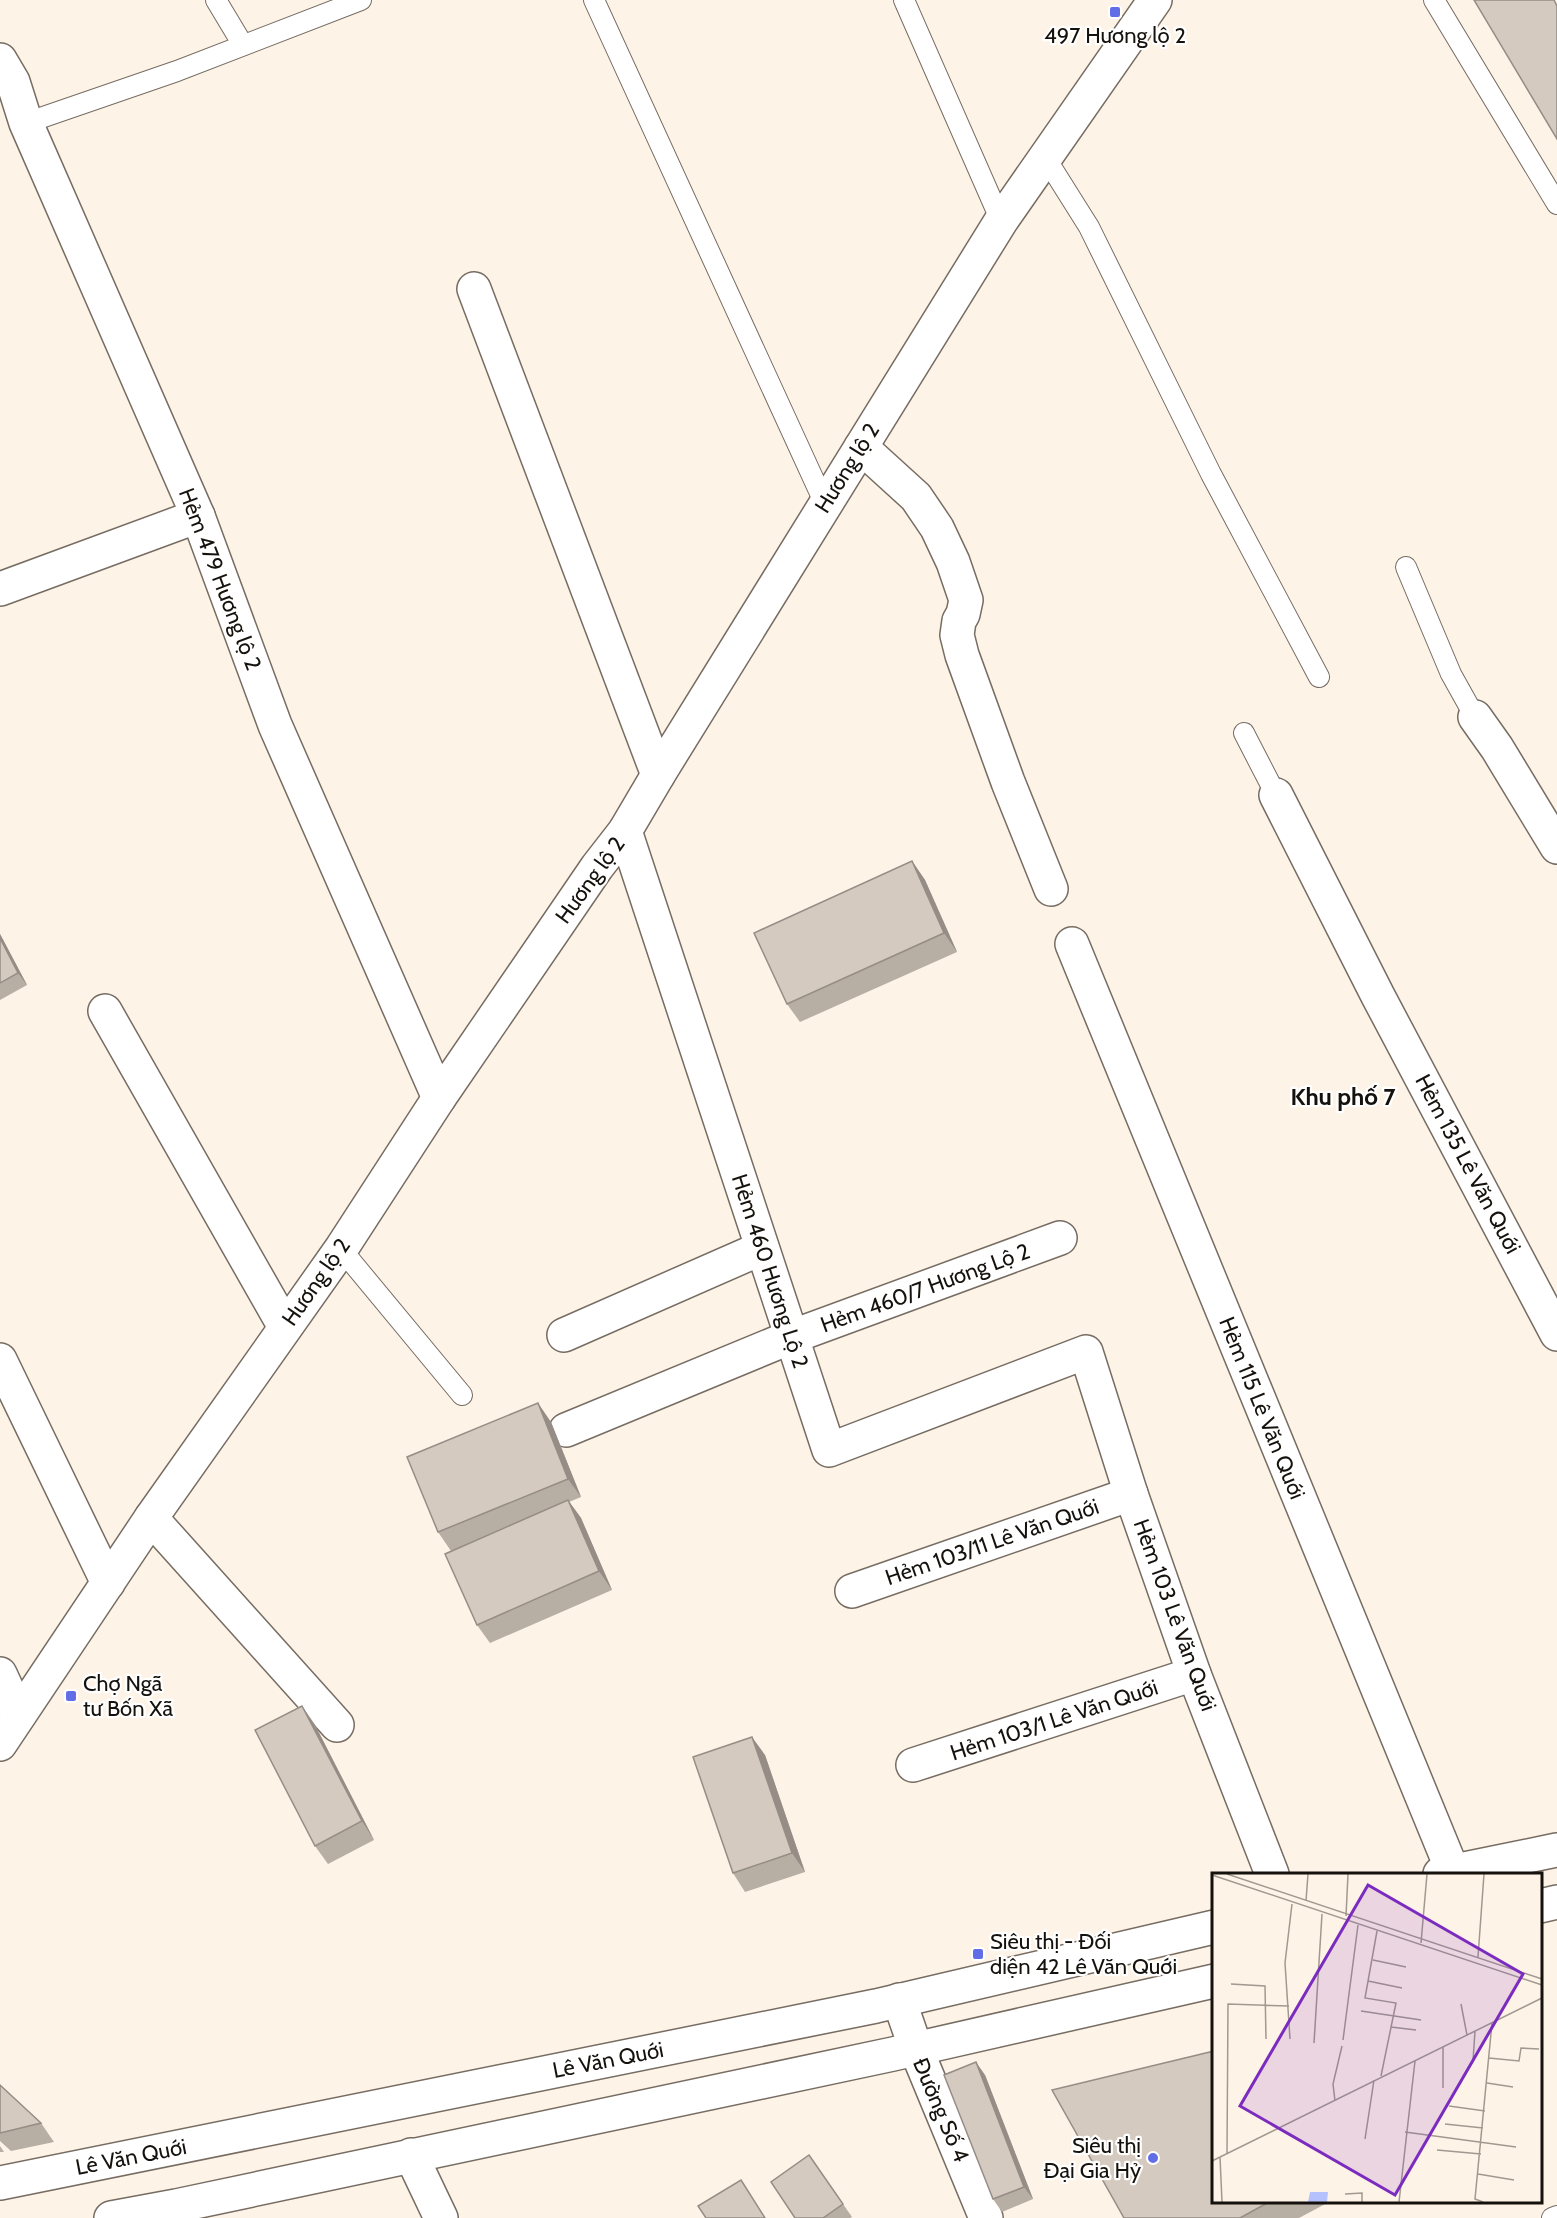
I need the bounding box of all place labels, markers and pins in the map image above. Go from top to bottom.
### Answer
marker: 497 Hương lộ 2 [1108,5,1122,19]
place label: 497 Hương lộ 2 [1044,22,1186,49]
place label: Chợ Ngã tư Bốn Xã [83,1670,173,1722]
marker: Chợ Ngã tư Bốn Xã [64,1689,78,1703]
place label: Siêu thị - Đối diện 42 Lê Văn Quới [990,1928,1177,1980]
marker: Siêu thị - Đối diện 42 Lê Văn Quới [971,1947,985,1961]
place label: Siêu thị Đại Gia Hỷ [1044,2132,1141,2184]
marker: Siêu thị Đại Gia Hỷ [1146,2151,1160,2165]

